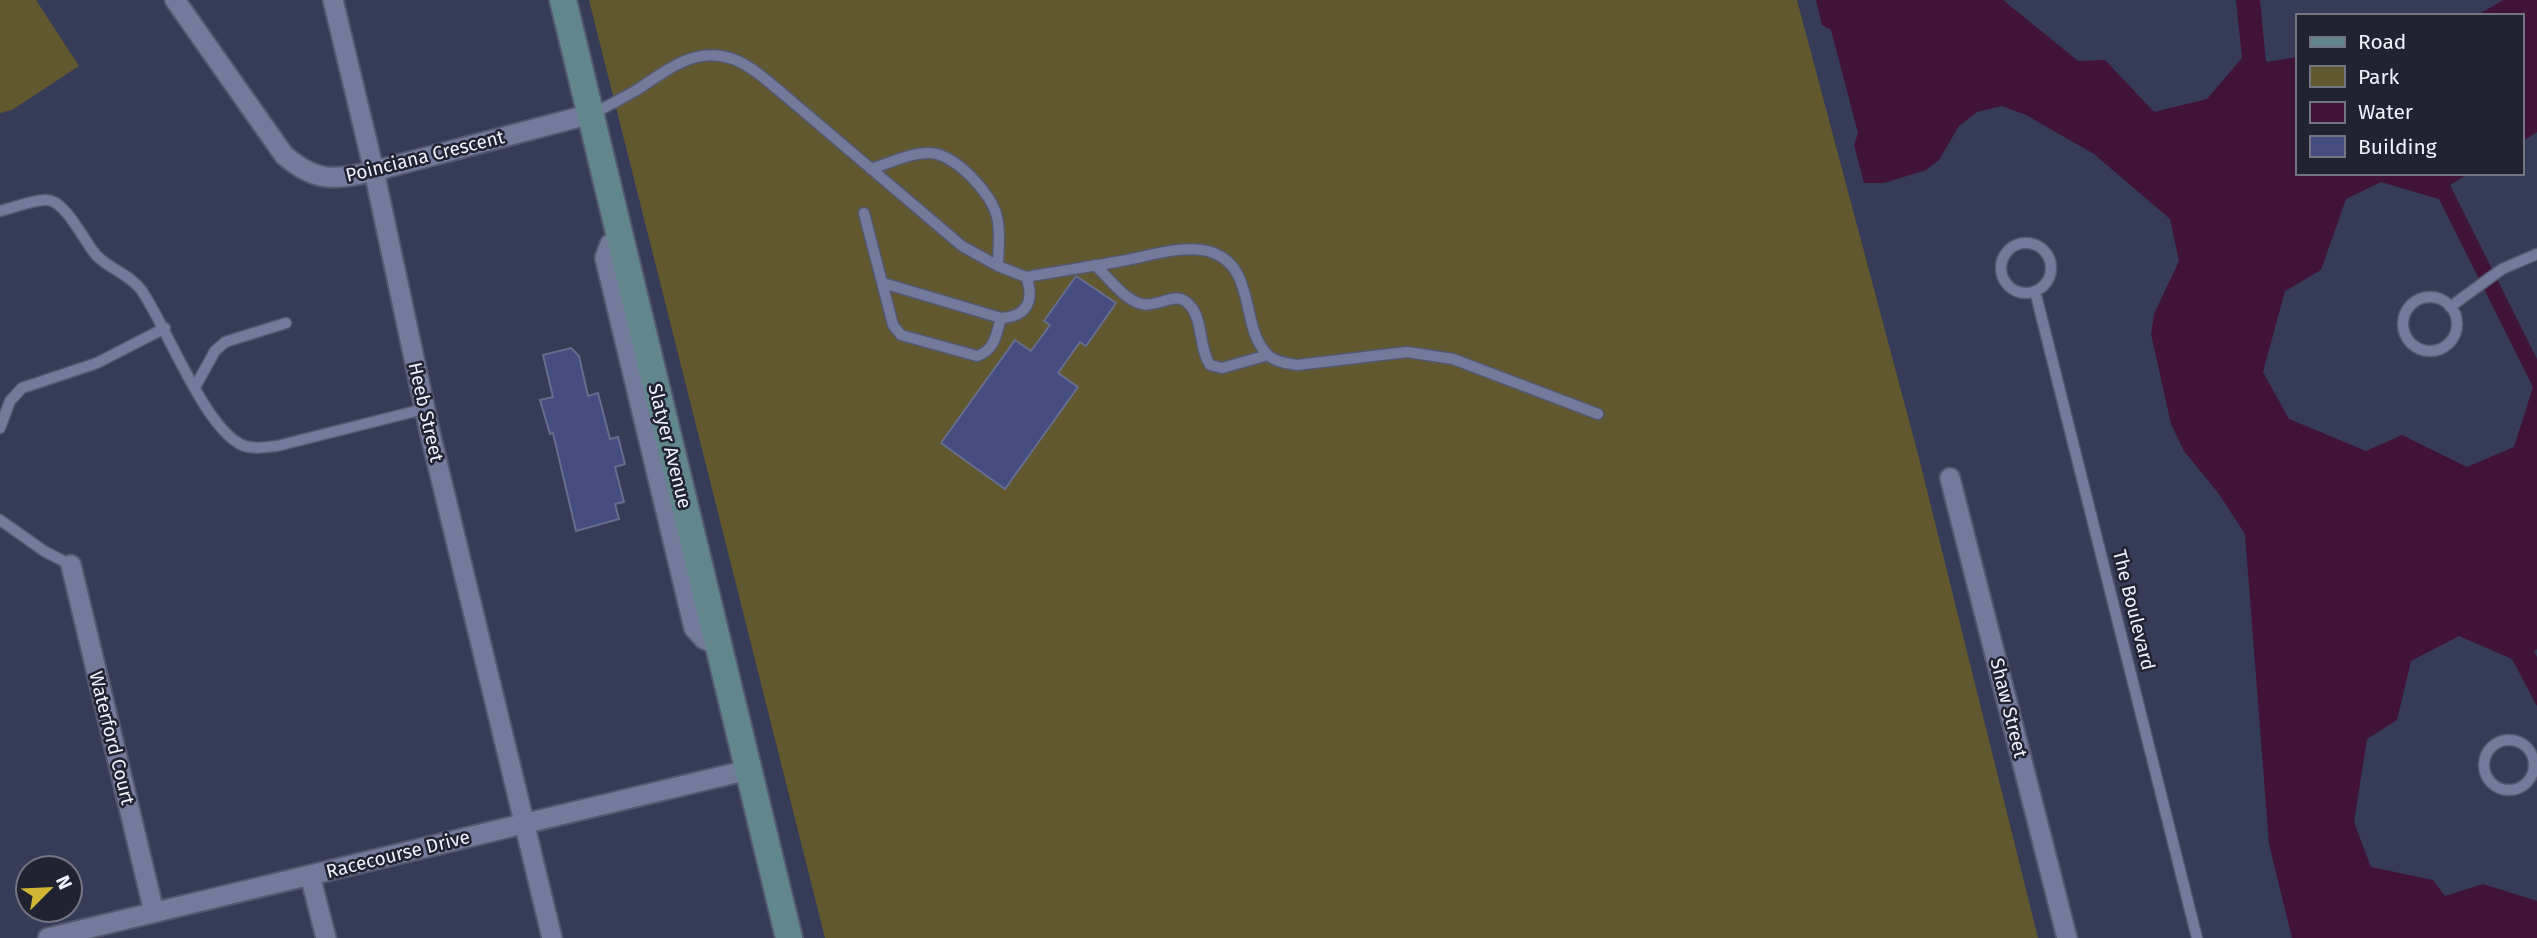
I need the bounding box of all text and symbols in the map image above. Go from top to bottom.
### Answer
legend [2296,14,2523,175]
text: Road [2358,29,2406,55]
text: Park [2358,64,2400,90]
text: Water [2358,99,2413,125]
street label: Poinciana Crescent [343,125,507,187]
text: Building [2358,134,2437,160]
street label: Heeb Street [403,360,449,464]
street label: Slatyer Avenue [643,381,697,511]
street label: The Boulevard [2108,547,2160,673]
street label: Shaw Street [1986,656,2033,760]
street label: Waterford Court [84,669,140,807]
street label: Racecourse Drive [324,825,472,883]
north arrow [14,854,84,924]
text: N [51,872,77,893]

